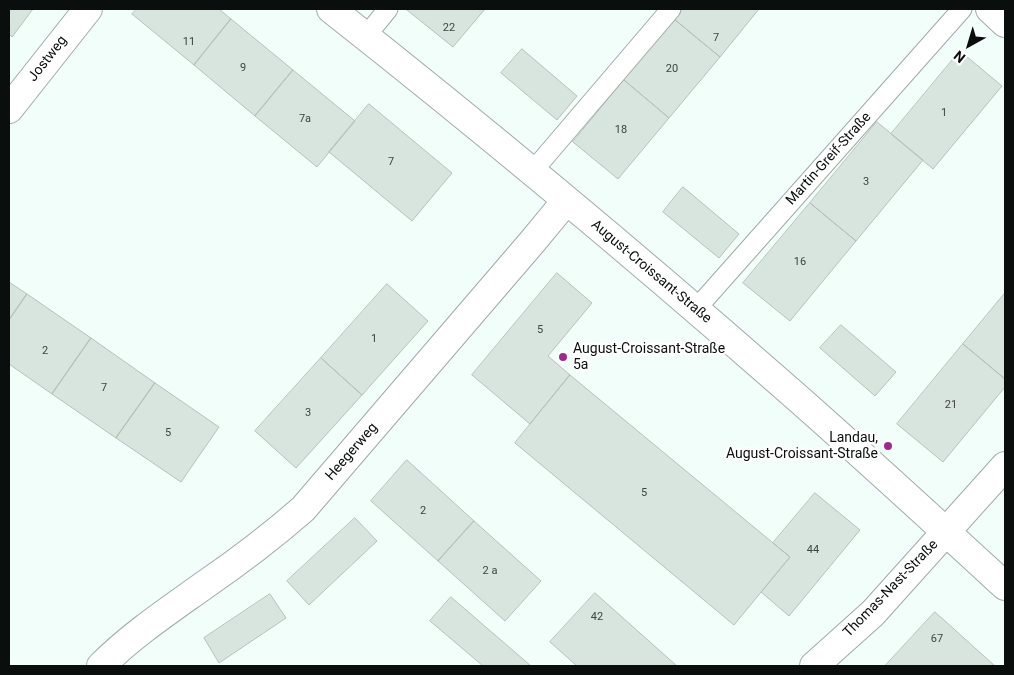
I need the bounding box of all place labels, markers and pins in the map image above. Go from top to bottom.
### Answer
place label: August-Croissant-Straße 5a [573,341,725,374]
marker: August-Croissant-Straße 5a [557,351,569,363]
place label: Landau, August-Croissant-Straße [726,430,878,462]
marker: Landau, August-Croissant-Straße [882,440,894,452]

